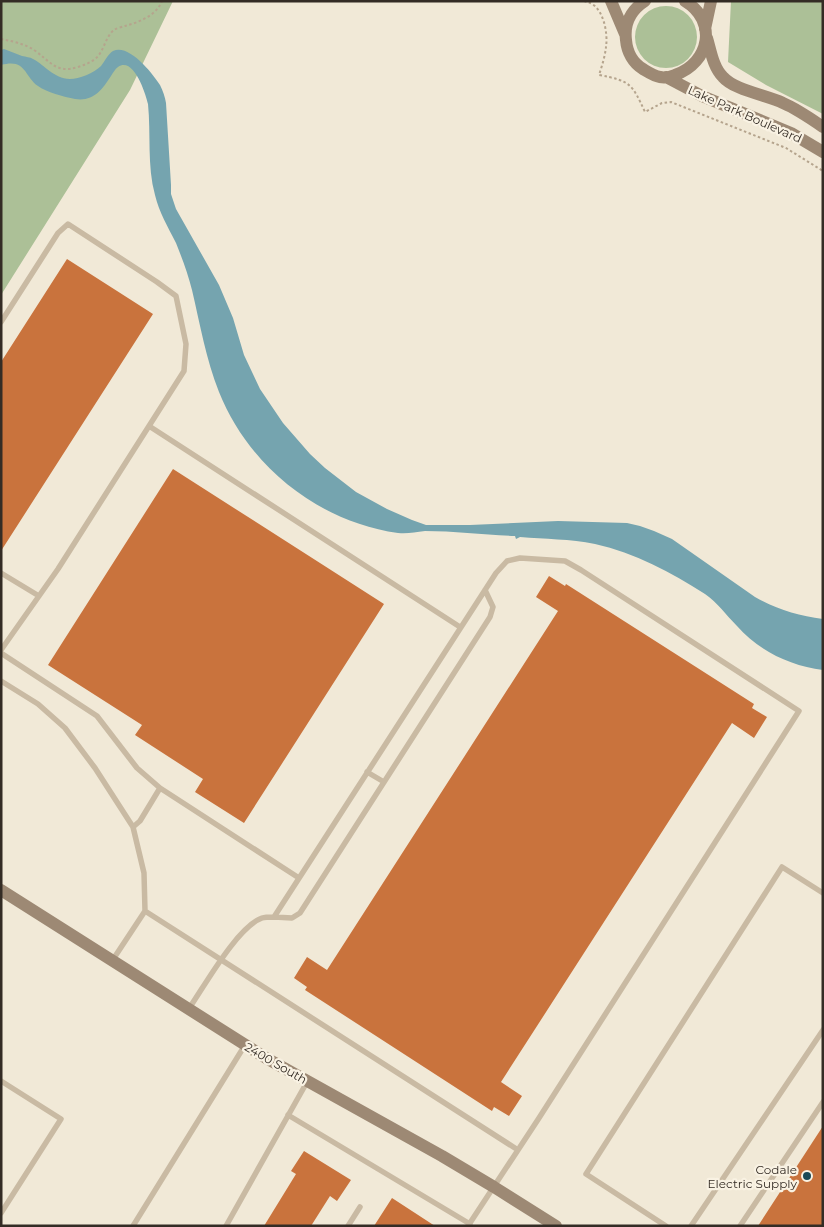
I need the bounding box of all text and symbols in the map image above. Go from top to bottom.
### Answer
street label: Lake Park Boulevard [686,82,804,146]
street label: 2400 South [242,1039,310,1087]
place label: Codale Electric Supply [708,1162,797,1191]
marker: Codale Electric Supply [801,1170,813,1182]

